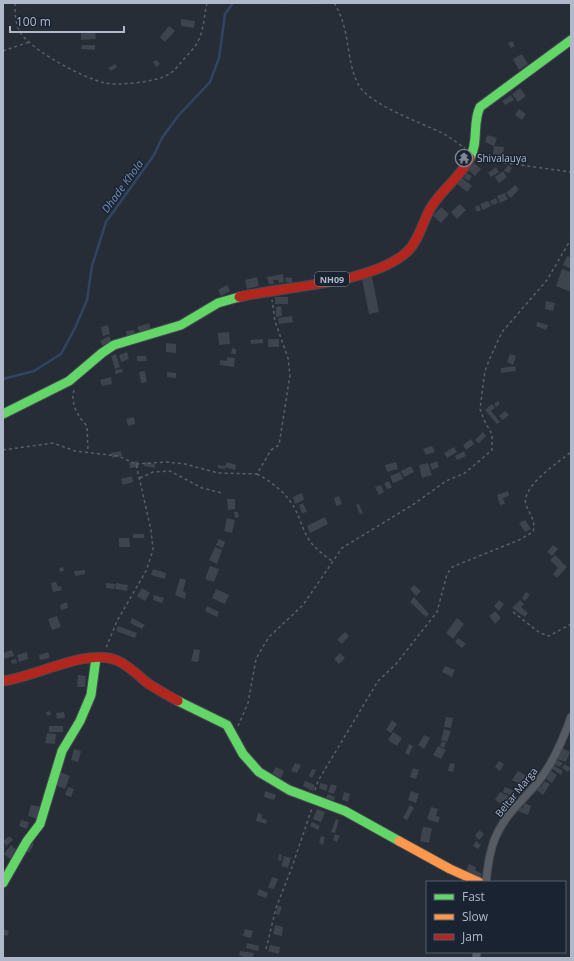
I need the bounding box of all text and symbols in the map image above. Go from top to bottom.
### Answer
scale bar [10,8,124,34]
text: 100 m [16,13,51,30]
temple icon: Shivalauya [454,148,474,168]
place label: Shivalauya [477,151,526,165]
water label: Dhade Khola [98,156,146,216]
road number: NH09 [315,272,349,286]
street label: Beltar Marga [492,764,540,820]
legend [426,881,566,953]
text: Fast [462,888,485,905]
text: Slow [462,908,489,925]
text: Jam [461,928,483,945]

